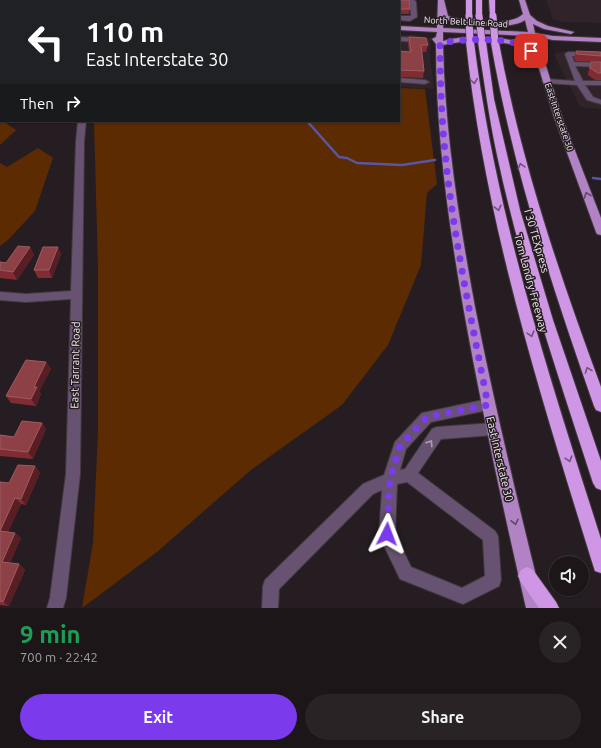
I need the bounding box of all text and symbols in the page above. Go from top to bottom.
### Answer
street label: North Belt Line Road [424,15,508,29]
icon: left [20,16,72,68]
text: 110 m [86,16,164,47]
pin [514,34,548,68]
icon: arrive [520,40,542,62]
text: East Interstate 30 [86,49,229,69]
one-way arrow [469,78,478,84]
street label: East Interstate 30 [543,82,575,152]
icon: right [62,92,84,114]
text: Then [20,95,54,112]
one-way arrow [517,163,526,170]
one-way arrow [584,192,592,199]
one-way arrow [493,205,501,212]
street label: I 30 TEXpress [522,208,552,274]
street label: Tom Landry Freeway [512,232,550,334]
street label: East Tarrant Road [68,321,82,409]
one-way arrow [526,330,535,337]
one-way arrow [584,366,592,373]
street label: East Interstate 30 [484,415,516,503]
one-way arrow [425,440,432,447]
one-way arrow [564,455,573,462]
position arrow [366,513,408,555]
one-way arrow [510,519,518,525]
map controls [549,556,589,596]
button: sound [549,556,589,596]
text: 9 min [20,621,81,648]
button: close [539,621,581,663]
text: 700 m · 22:42 [20,650,98,664]
button: Exit [20,694,297,740]
button: Share [305,694,581,740]

